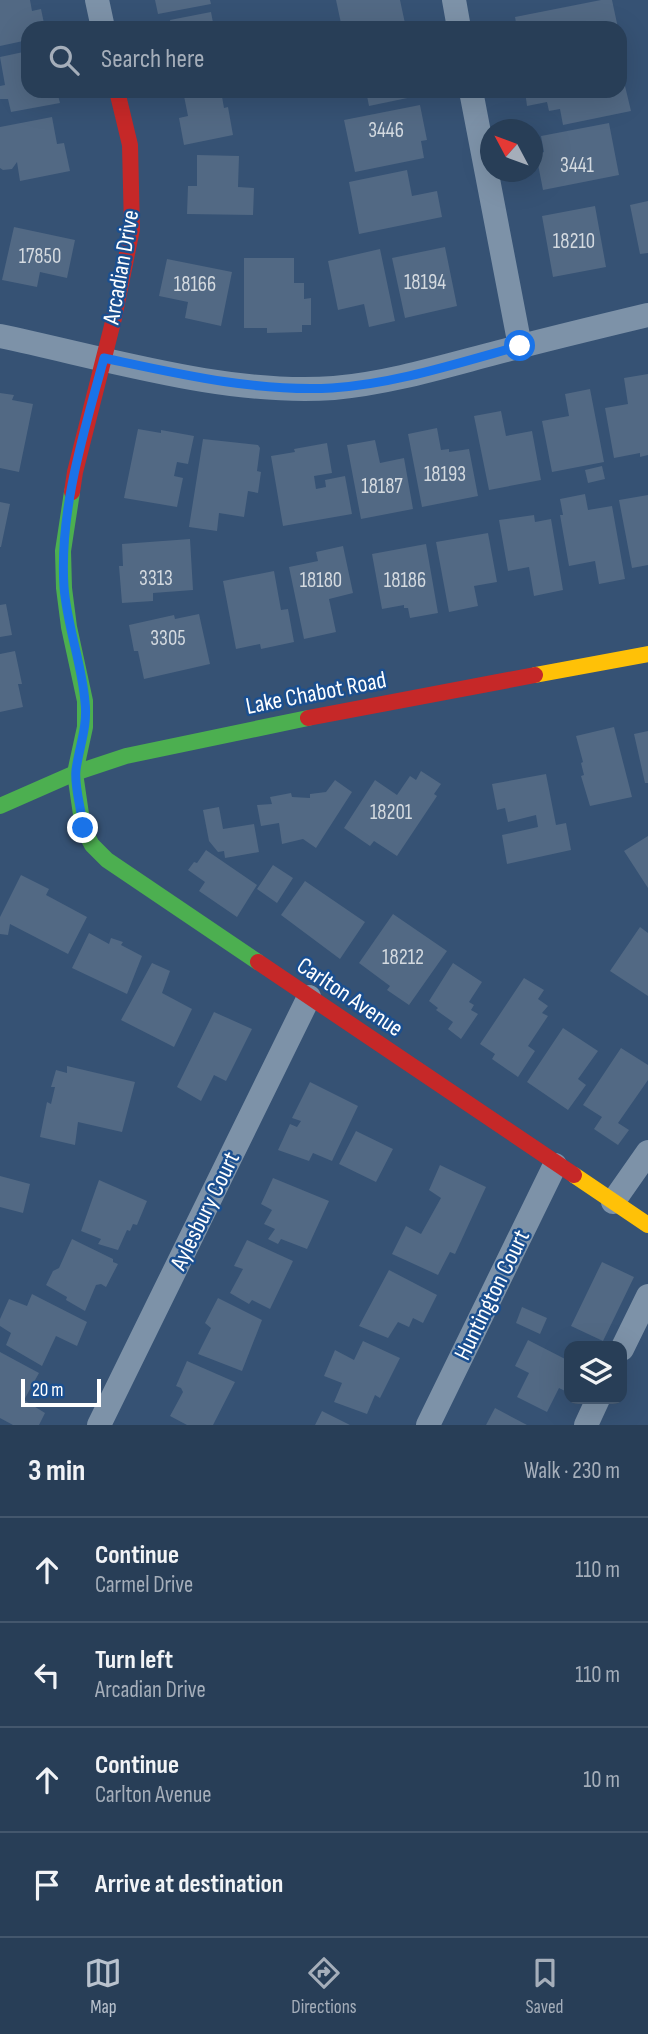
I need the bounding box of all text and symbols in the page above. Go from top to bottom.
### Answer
search box [21,21,627,98]
icon: search [45,41,83,79]
text: Search here [101,44,204,75]
house number: 3446 [368,118,404,143]
north arrow [480,119,543,182]
house number: 3441 [560,153,595,178]
street label: Arcadian Drive [97,208,145,327]
house number: 18210 [553,229,595,254]
house number: 17850 [19,244,61,269]
house number: 18194 [404,270,446,295]
house number: 18166 [174,272,216,297]
route start [504,330,535,361]
house number: 18193 [424,462,466,487]
house number: 18187 [361,474,403,499]
house number: 3313 [139,566,173,591]
house number: 18180 [300,568,342,593]
house number: 18186 [384,568,426,593]
house number: 3305 [150,626,186,651]
street label: Lake Chabot Road [243,665,389,721]
house number: 18201 [370,800,413,825]
route end [67,812,98,843]
house number: 18212 [382,945,424,970]
street label: Carlton Avenue [291,951,409,1043]
street label: Aylesbury Court [163,1147,246,1276]
street label: Huntington Court [448,1225,536,1365]
map controls [564,1341,627,1404]
button: layers [564,1341,627,1404]
scale bar [21,1376,102,1408]
text: 20 m [32,1379,64,1402]
text: 3 min [28,1453,85,1489]
text: Walk · 230 m [524,1457,620,1485]
text: Continue [95,1540,179,1571]
icon: ahead [28,1551,66,1589]
text: 110 m [575,1556,620,1584]
text: Carmel Drive [95,1571,193,1599]
text: Turn left [95,1645,173,1676]
icon: left [28,1656,66,1694]
text: 110 m [575,1661,620,1689]
text: Arcadian Drive [95,1676,206,1704]
text: Continue [95,1750,179,1781]
icon: ahead [28,1761,66,1799]
text: 10 m [583,1766,620,1794]
text: Carlton Avenue [95,1781,212,1809]
icon: arrive [28,1866,66,1904]
text: Arrive at destination [95,1869,283,1900]
tab: Map [84,1954,122,2019]
tab: Directions [291,1954,357,2019]
tab: Saved [525,1954,564,2019]

